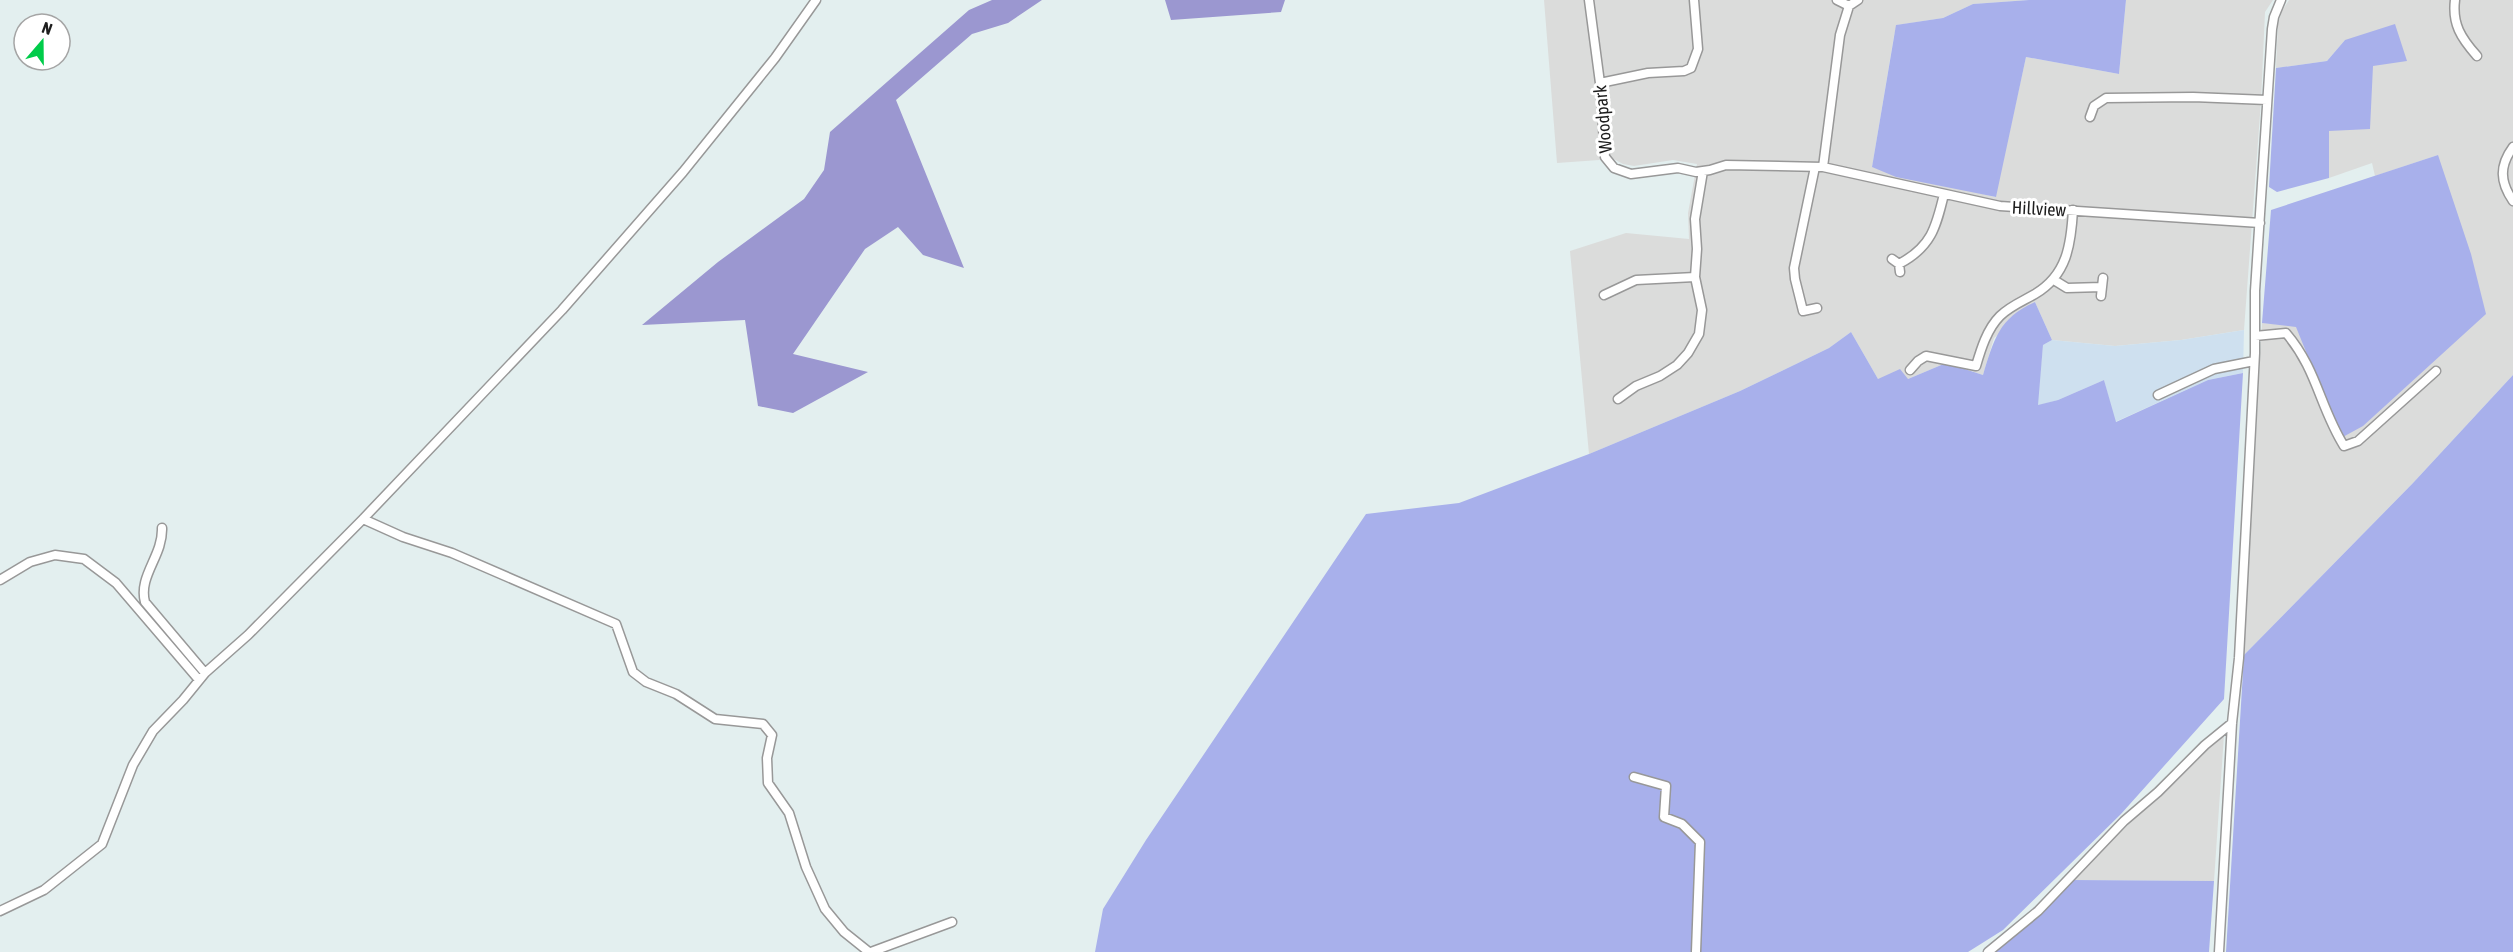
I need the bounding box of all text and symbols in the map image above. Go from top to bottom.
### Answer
north arrow [12,12,72,72]
text: N [40,18,55,38]
street label: Woodpark [1589,84,1616,154]
street label: Hillview [2011,197,2067,220]

